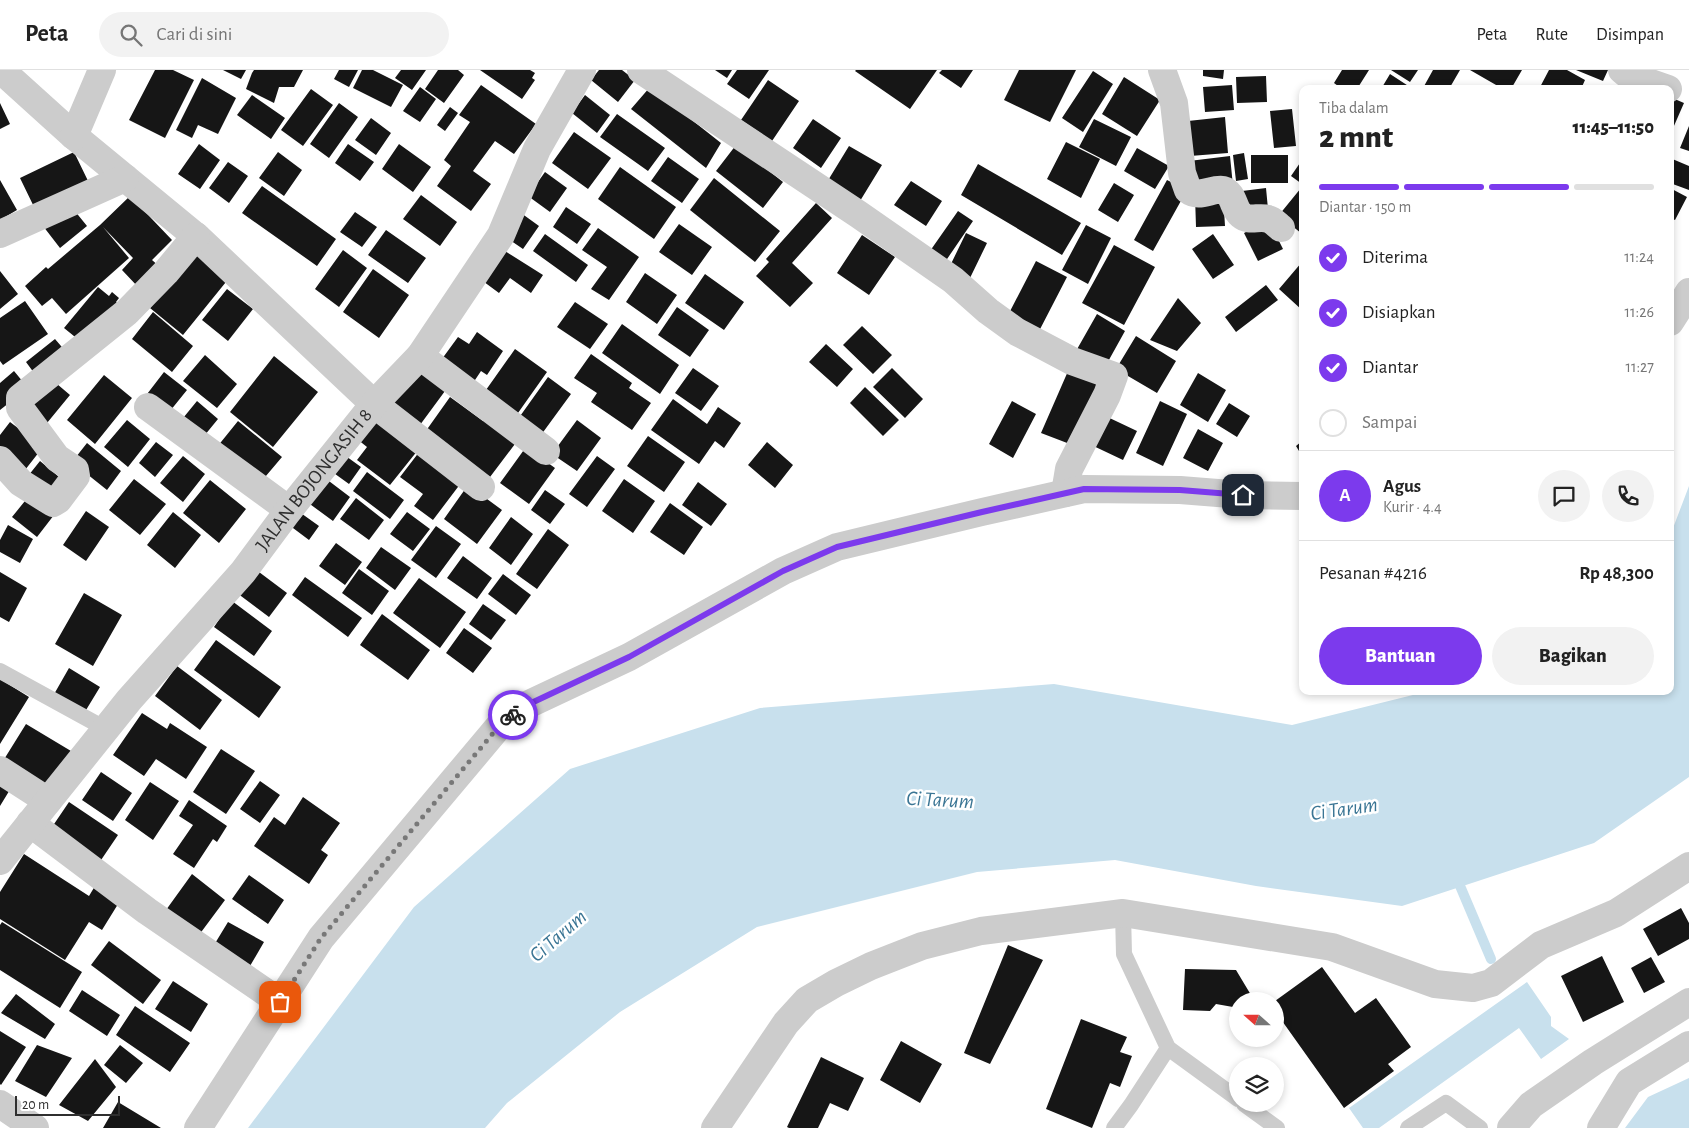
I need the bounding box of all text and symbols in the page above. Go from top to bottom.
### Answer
search box [99,12,449,57]
icon: search [117,21,145,49]
text: Peta [25,22,69,46]
text: Cari di sini [157,25,232,44]
text: Peta [1476,26,1507,44]
text: Rute [1535,26,1568,44]
text: Disimpan [1596,26,1664,44]
text: Tiba dalam [1319,100,1389,116]
text: 11:45–11:50 [1573,118,1654,137]
text: 2 mnt [1319,121,1393,153]
text: Diantar · 150 m [1319,199,1411,215]
icon: check [1319,244,1347,272]
text: Diterima [1362,248,1428,267]
text: 11:24 [1624,249,1654,265]
icon: check [1319,299,1347,327]
text: Disiapkan [1362,303,1436,322]
text: 11:26 [1625,304,1654,320]
icon: check [1319,354,1347,382]
text: Diantar [1362,358,1418,377]
text: 11:27 [1625,359,1654,375]
street label: JALAN BOJONGASIH 8 [252,405,376,555]
text: Sampai [1362,413,1417,432]
button: chat [1538,470,1590,522]
button: phone [1602,470,1654,522]
pin [1222,474,1264,516]
text: Agus [1383,477,1421,496]
icon: home [1229,481,1257,509]
text: A [1339,486,1351,505]
text: Kurir · 4.4 [1383,499,1442,515]
text: Pesanan #4216 [1319,564,1427,583]
text: Rp 48,300 [1579,564,1654,583]
button: Bantuan [1319,627,1482,685]
button: Bagikan [1492,627,1654,685]
courier [488,690,538,740]
icon: bike [499,701,527,729]
water label: Ci Tarum [906,788,974,812]
water label: Ci Tarum [1309,794,1379,824]
water label: Ci Tarum [526,906,590,966]
pin [259,981,301,1023]
icon: bag [266,988,294,1016]
north arrow [1229,992,1284,1048]
map controls [1229,992,1284,1112]
button: layers [1229,1057,1284,1112]
scale bar [15,1093,120,1116]
text: 20 m [22,1098,49,1112]

